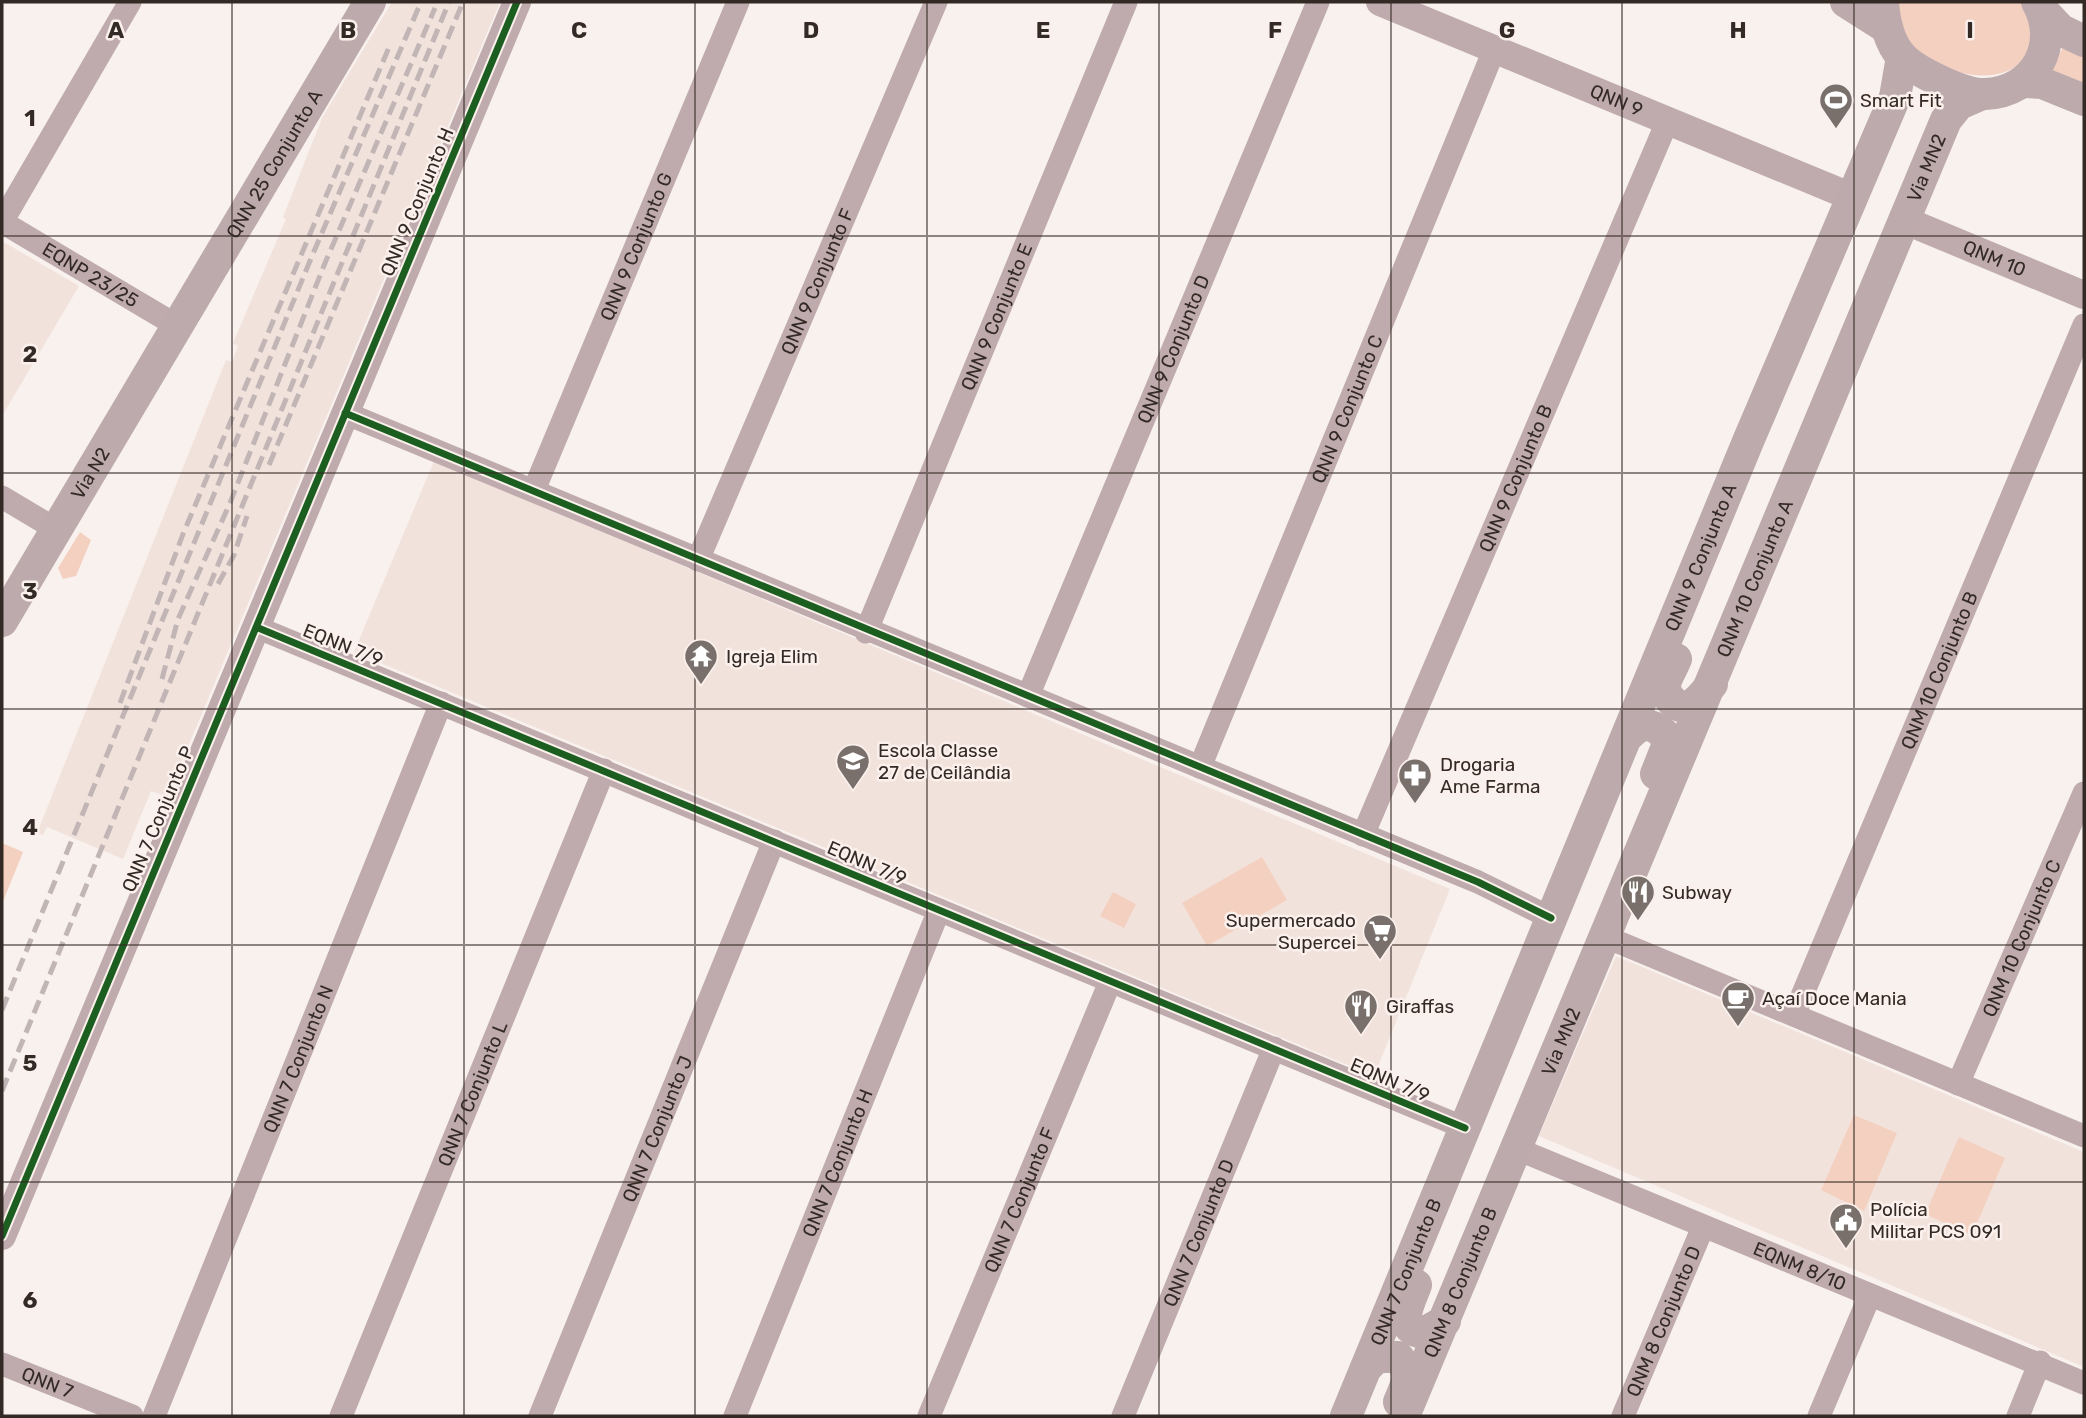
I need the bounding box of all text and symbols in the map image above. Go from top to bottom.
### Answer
text: A [108,16,125,44]
text: B [340,16,356,44]
text: C [571,16,587,44]
text: D [803,16,819,44]
text: E [1036,16,1050,44]
text: F [1268,16,1282,44]
text: G [1499,16,1515,44]
text: H [1729,16,1747,44]
text: I [1966,16,1974,44]
street label: QNN 9 [1587,79,1647,121]
sports icon: Smart Fit [1817,81,1855,130]
street label: QNN 25 Conjunto A [221,85,327,242]
place label: Smart Fit [1860,89,1942,112]
text: 1 [24,104,36,132]
street label: QNN 9 Conjunto H [375,124,459,280]
street label: Via MN2 [1902,130,1950,205]
street label: QNN 9 Conjunto G [595,169,677,324]
street label: QNN 9 Conjunto F [776,205,858,358]
street label: QNM 10 [1960,235,2030,281]
street label: EQNP 23/25 [38,237,143,312]
street label: QNN 9 Conjunto E [955,240,1037,394]
street label: QNN 9 Conjunto D [1132,271,1214,427]
street label: QNN 9 Conjunto C [1306,331,1387,487]
text: 2 [23,340,37,368]
street label: QNN 9 Conjunto B [1474,401,1557,555]
street label: Via N2 [66,443,114,503]
street label: QNN 9 Conjunto A [1660,480,1741,635]
street label: QNM 10 Conjunto A [1711,496,1798,661]
text: 3 [22,577,38,605]
street label: QNM 10 Conjunto B [1896,588,1982,753]
street label: EQNN 7/9 [300,619,386,671]
temple icon: Igreja Elim [682,637,720,686]
place label: Igreja Elim [726,645,818,668]
place label: Escola Classe 27 de Ceilândia [878,739,1011,784]
school or university icon: Escola Classe 27 de Ceilândia [834,742,872,791]
street label: QNN 7 Conjunto P [117,743,199,895]
place label: Drogaria Ame Farma [1440,753,1541,798]
pharmacy icon: Drogaria Ame Farma [1396,756,1434,805]
text: 4 [22,813,38,841]
street label: EQNN 7/9 [824,836,910,890]
street label: QNM 10 Conjunto C [1977,856,2065,1020]
restaurant icon: Subway [1619,873,1657,922]
place label: Subway [1662,881,1732,904]
place label: Supermercado Supercei [1226,909,1356,954]
supermarket icon: Supermercado Supercei [1361,912,1399,961]
cafe icon: Açaí Doce Mania [1719,979,1757,1028]
street label: QNN 7 Conjunto N [258,982,338,1136]
restaurant icon: Giraffas [1342,987,1380,1036]
place label: Açaí Doce Mania [1762,987,1907,1010]
place label: Giraffas [1386,995,1454,1018]
street label: Via MN2 [1536,1004,1585,1079]
street label: QNN 7 Conjunto L [432,1017,512,1170]
text: 5 [23,1049,38,1077]
street label: QNN 7 Conjunto J [617,1052,697,1206]
street label: EQNN 7/9 [1347,1053,1433,1107]
street label: QNN 7 Conjunto H [797,1085,877,1240]
street label: QNN 7 Conjunto F [979,1124,1060,1276]
street label: QNN 7 Conjunto D [1158,1156,1239,1310]
street label: QNN 7 Conjunto B [1365,1195,1446,1349]
place label: Polícia Militar PCS 091 [1870,1198,2001,1243]
public building icon: Polícia Militar PCS 091 [1827,1201,1865,1250]
street label: QNM 8 Conjunto B [1418,1204,1502,1361]
street label: EQNM 8/10 [1750,1236,1850,1295]
street label: QNM 8 Conjunto D [1621,1242,1705,1400]
text: 6 [23,1286,38,1314]
street label: QNN 7 [18,1362,77,1403]

